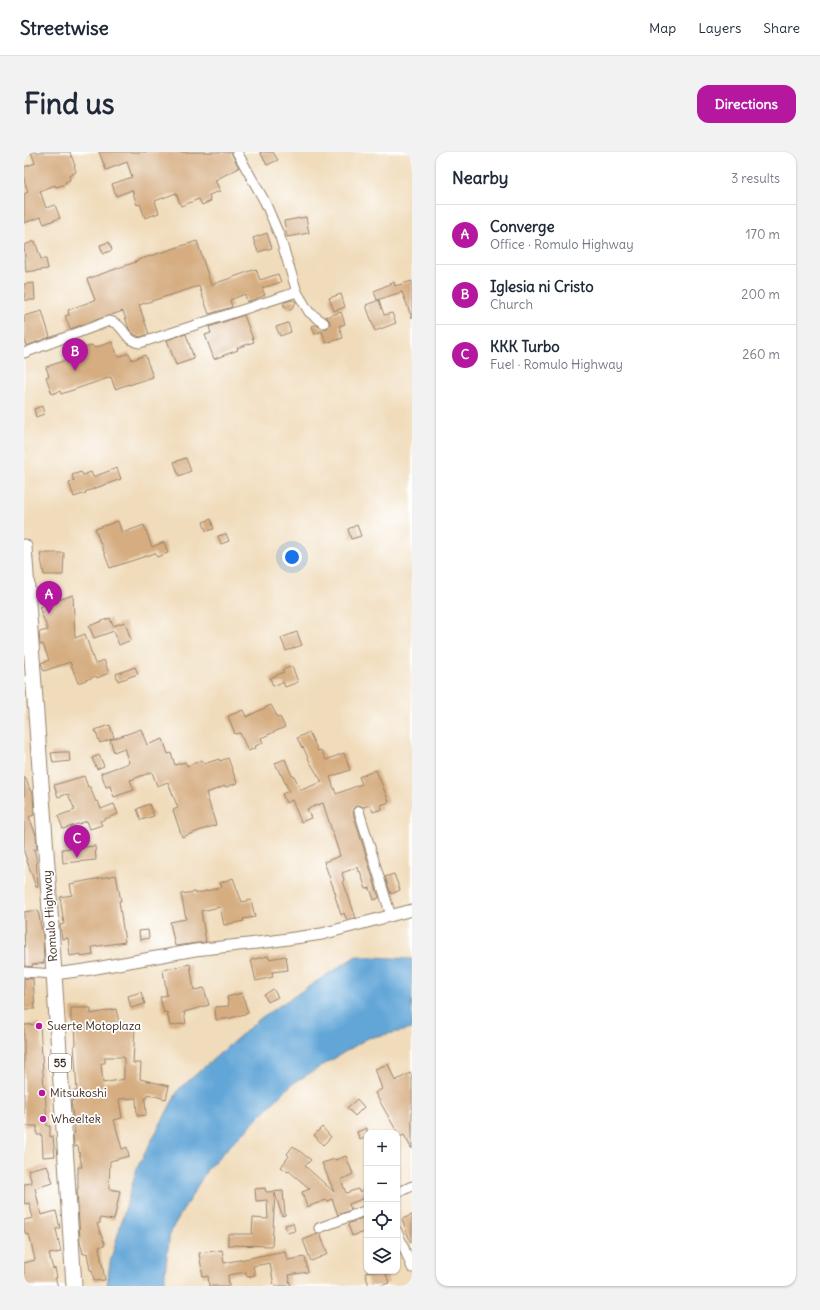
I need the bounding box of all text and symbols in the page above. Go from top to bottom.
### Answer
text: Streetwise [20,16,109,40]
text: Map [649,19,676,37]
text: Layers [698,19,741,37]
text: Share [763,19,800,37]
button: Directions [697,85,796,123]
text: Find us [24,86,115,122]
text: Nearby [452,167,508,189]
text: 3 results [731,170,780,187]
text: Converge [490,217,555,236]
text: A [461,226,469,243]
text: 170 m [745,226,780,243]
text: Office · Romulo Highway [490,236,634,253]
text: Iglesia ni Cristo [490,277,594,296]
text: B [461,286,469,303]
text: 200 m [741,286,780,303]
text: Church [490,296,533,313]
text: KKK Turbo [490,337,560,356]
pin: B [62,338,88,371]
text: C [461,346,469,363]
text: 260 m [742,346,780,363]
text: Fuel · Romulo Highway [490,356,623,373]
your location [282,547,302,567]
pin: A [36,581,62,614]
pin: C [64,825,90,858]
street label: Romulo Highway [39,870,60,962]
place label: Suerte Motoplaza [47,1018,141,1033]
marker: Suerte Motoplaza [34,1021,44,1031]
road number: 55 [49,1054,71,1072]
place label: Mitsukoshi [50,1085,107,1100]
marker: Mitsukoshi [37,1088,47,1098]
place label: Wheeltek [51,1111,101,1126]
marker: Wheeltek [38,1114,48,1124]
map controls [364,1130,400,1274]
button: + [364,1130,400,1166]
button: − [364,1166,400,1202]
button: locate [364,1202,400,1238]
button: layers [364,1238,400,1274]

